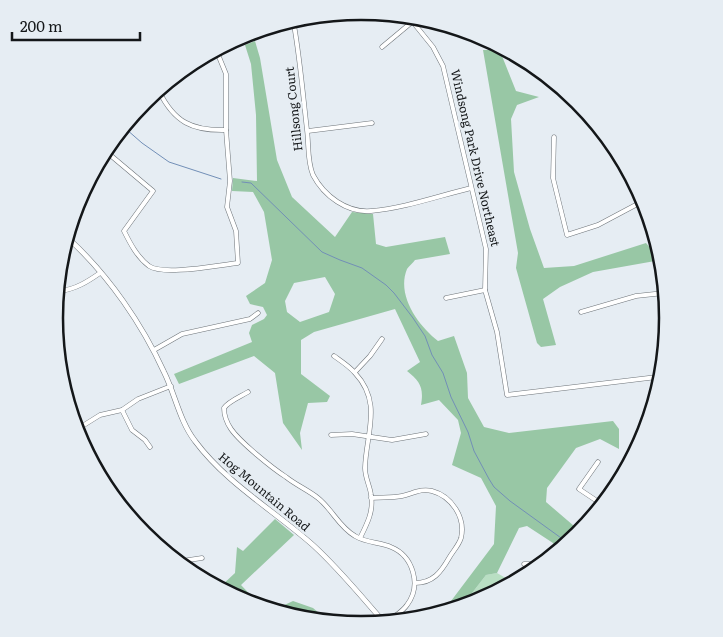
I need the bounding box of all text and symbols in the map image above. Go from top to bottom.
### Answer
scale bar [12,10,140,42]
text: 200 m [20,14,63,37]
street label: Hillsong Court [280,66,306,152]
street label: Windsong Park Drive Northeast [447,67,505,248]
street label: Hog Mountain Road [215,447,315,535]

